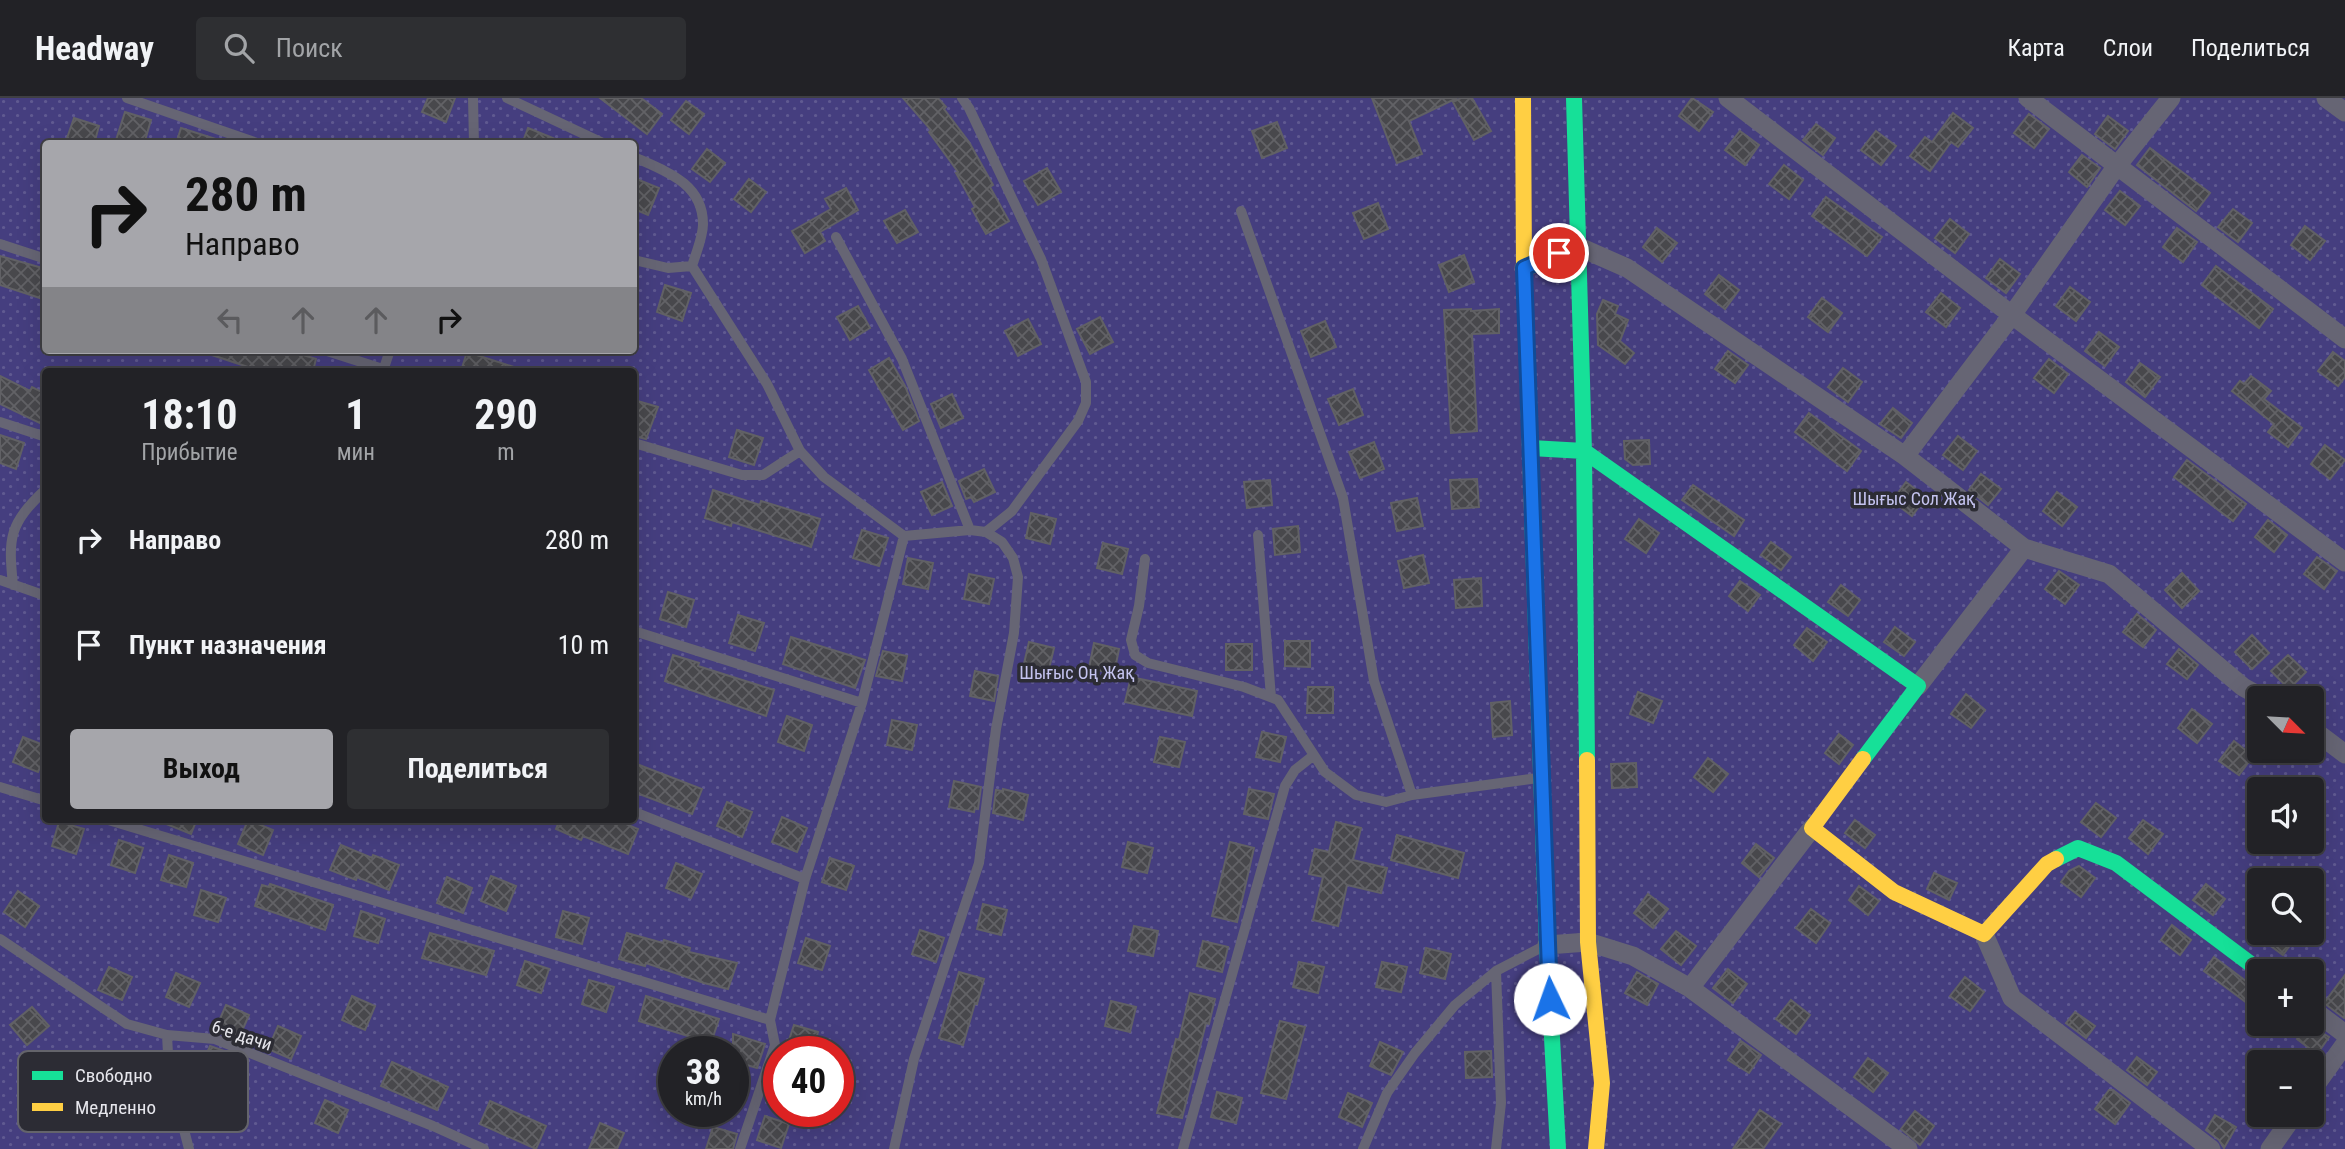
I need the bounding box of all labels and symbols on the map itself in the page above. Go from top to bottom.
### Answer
pin [1529,223,1589,283]
park label: Шығыс Сол Жақ [1852,488,1976,509]
park label: Шығыс Оң Жақ [1019,662,1135,683]
north arrow [2247,686,2324,763]
position arrow [1513,962,1587,1036]
street label: 6-е дачи [209,1015,275,1055]
speed limit sign: 40 [763,1036,854,1127]
legend [18,1051,248,1132]
text: Свободно [75,1064,152,1087]
text: Медленно [75,1096,156,1119]

